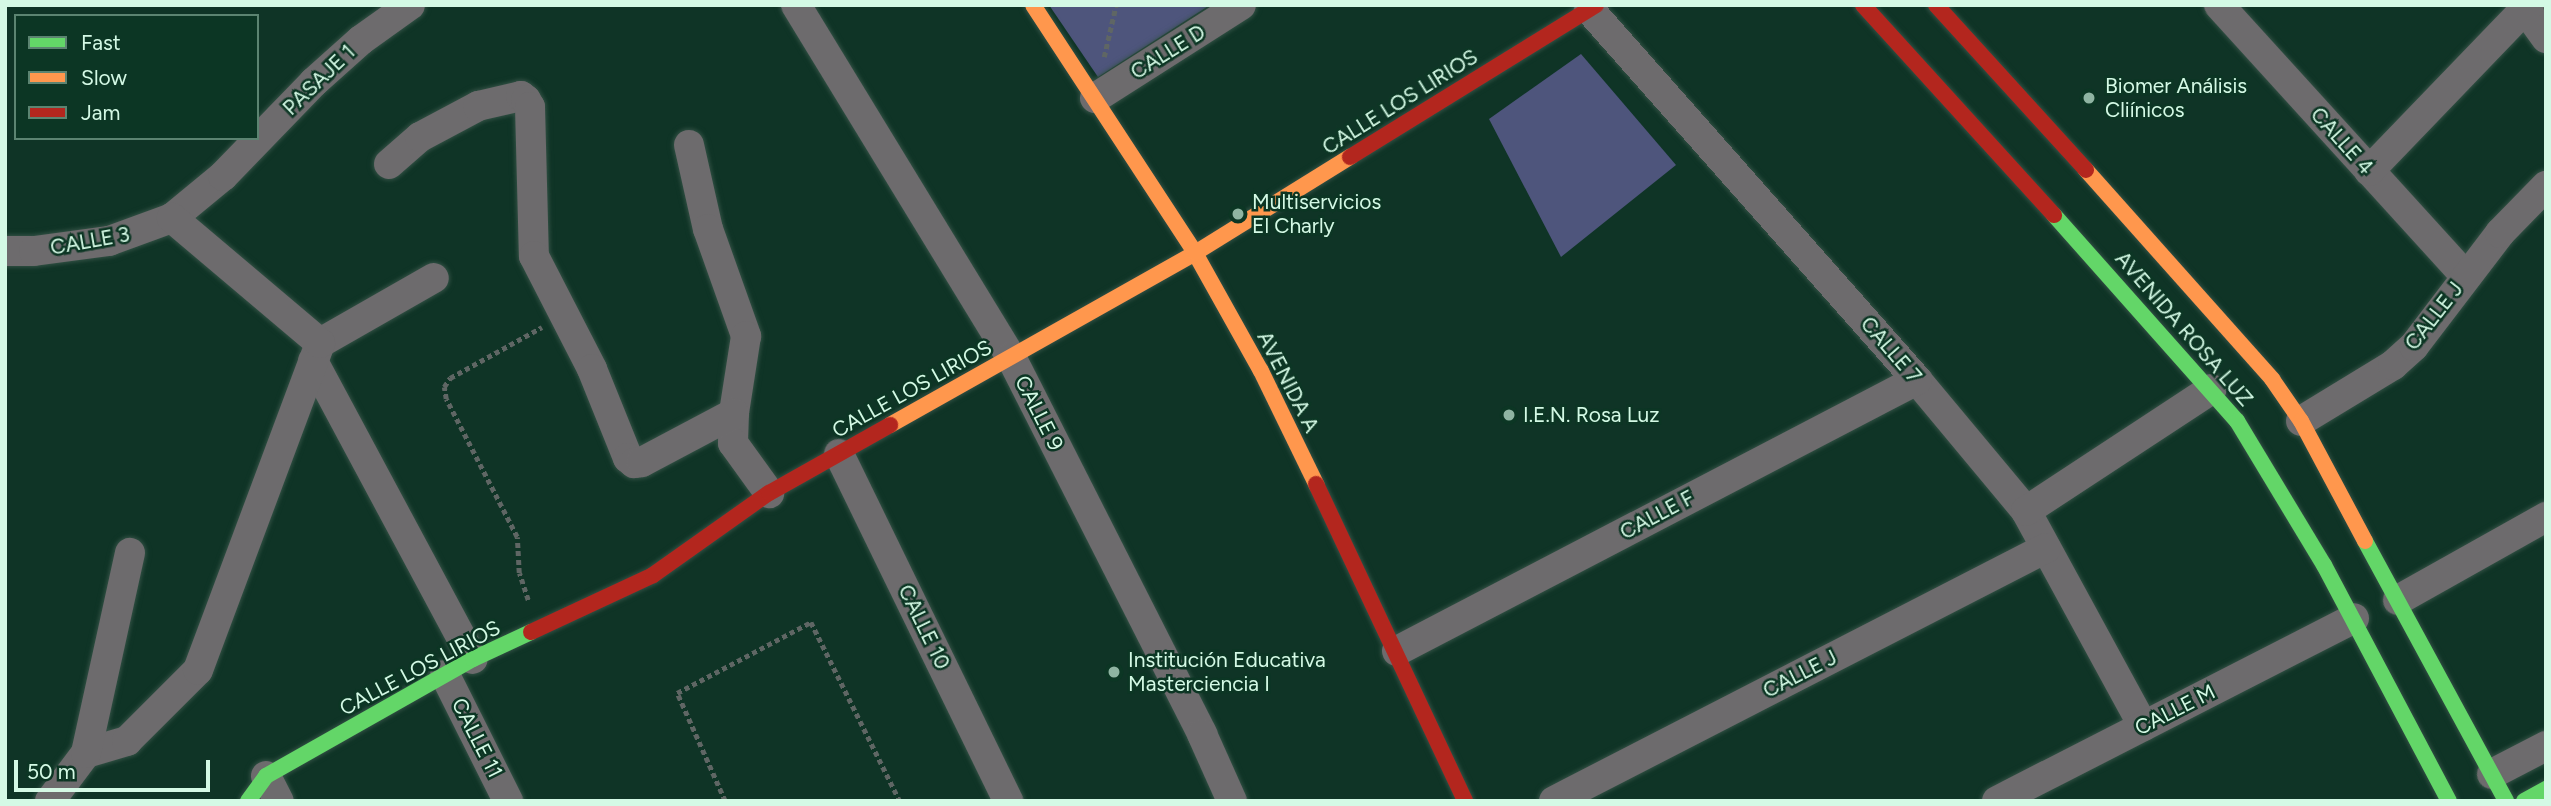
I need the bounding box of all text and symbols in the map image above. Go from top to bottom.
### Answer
legend [14,14,259,140]
street label: CALLE D [1126,19,1210,85]
text: Fast [81,30,121,55]
street label: PASAJE 1 [278,39,360,121]
street label: CALLE LOS LIRIOS [1318,44,1482,160]
text: Slow [81,65,127,90]
place label: Biomer Análisis Cliínicos [2105,73,2247,123]
marker: Biomer Análisis Cliínicos [2079,88,2099,108]
text: Jam [81,100,120,125]
street label: CALLE 4 [2305,102,2379,180]
place label: Multiservicios El Charly [1252,189,1381,239]
marker: Multiservicios El Charly [1230,206,1246,222]
street label: CALLE 3 [48,222,132,260]
street label: AVENIDA ROSA LUZ [2110,246,2258,412]
street label: CALLE J [2400,277,2468,355]
street label: CALLE 7 [1855,312,1927,388]
street label: AVENIDA A [1252,327,1324,437]
street label: CALLE LOS LIRIOS [828,335,996,443]
street label: CALLE 9 [1009,371,1069,455]
place label: I.E.N. Rosa Luz [1523,402,1660,428]
marker: I.E.N. Rosa Luz [1501,407,1517,423]
street label: CALLE F [1616,485,1698,545]
street label: CALLE 10 [893,581,955,673]
street label: CALLE LOS LIRIOS [335,615,505,721]
street label: CALLE J [1759,645,1841,703]
place label: Institución Educativa Masterciencia I [1128,647,1326,697]
marker: Institución Educativa Masterciencia I [1106,664,1122,680]
street label: CALLE M [2131,679,2219,741]
street label: CALLE 11 [446,694,508,782]
scale bar [18,746,214,790]
text: 50 m [27,759,76,784]

